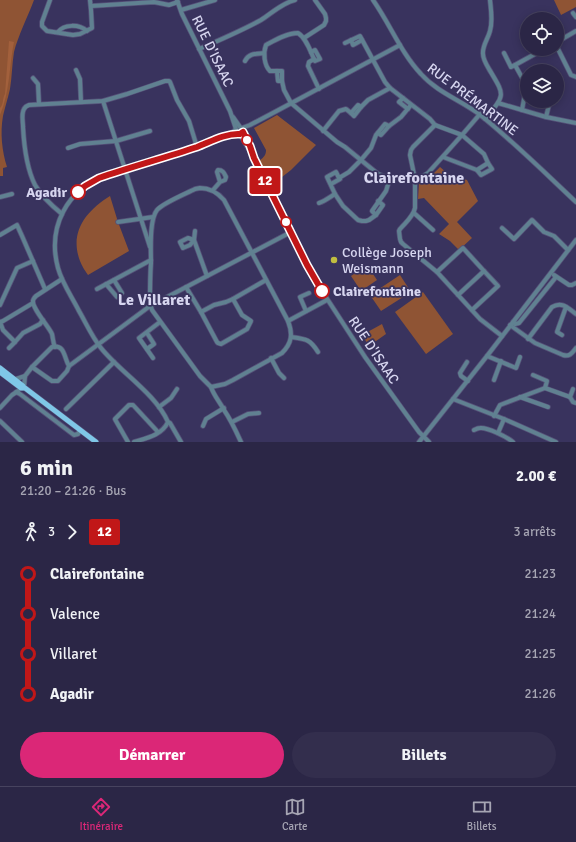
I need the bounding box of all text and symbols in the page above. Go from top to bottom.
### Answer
map controls [520,12,564,108]
button: locate [520,12,564,56]
street label: RUE D'ISAAC [188,13,237,90]
street label: RUE PRÉMARTINE [424,60,522,139]
button: layers [520,64,564,108]
unlabelled marker [241,134,253,146]
line badge: 12 [247,168,283,194]
district label: Clairefontaine [364,168,464,188]
text: 12 [257,172,273,189]
place label: Agadir [26,184,67,201]
marker: Agadir [70,184,86,200]
unlabelled marker [280,216,292,228]
place label: Collège Joseph Weismann [342,244,432,277]
marker: Collège Joseph Weismann [329,255,339,265]
marker: Clairefontaine [314,283,330,299]
place label: Clairefontaine [333,283,421,300]
district label: Le Villaret [118,290,190,310]
street label: RUE D'ISAAC [345,313,402,387]
text: 6 min [20,454,73,481]
text: 2.00 € [516,467,556,485]
text: 21:20 – 21:26 · Bus [20,483,126,499]
icon: walk [20,521,42,543]
icon: forward [61,521,83,543]
text: 12 [97,523,112,540]
text: 3 [48,524,55,540]
text: 3 arrêts [513,524,556,540]
text: Clairefontaine [50,565,144,583]
text: 21:23 [524,566,556,582]
text: Valence [50,605,100,623]
text: 21:24 [524,606,556,622]
text: Villaret [50,645,97,663]
text: 21:25 [524,646,556,662]
text: Agadir [50,685,94,703]
text: 21:26 [524,686,556,702]
button: Démarrer [20,732,284,778]
button: Billets [292,732,556,778]
tab: Itinéraire [79,796,123,833]
tab: Carte [282,796,308,833]
tab: Billets [467,796,497,833]

